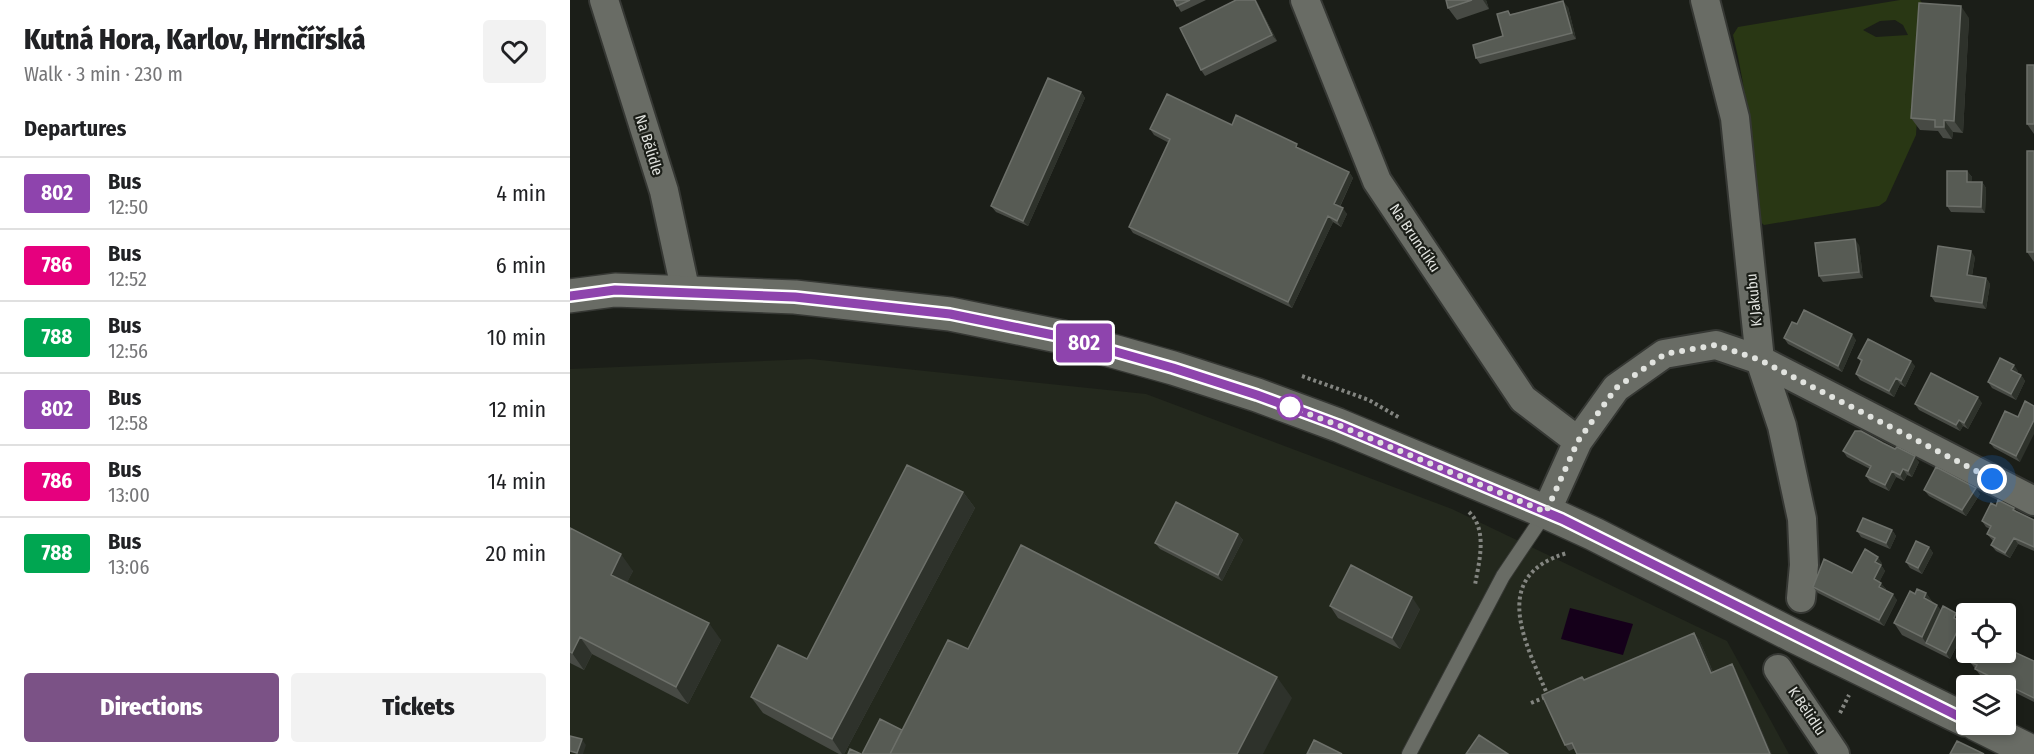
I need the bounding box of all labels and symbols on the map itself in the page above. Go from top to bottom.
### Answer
street label: Na Bělidle [631,112,667,178]
street label: Na Brunclíku [1386,201,1444,275]
street label: K Jakubu [1742,272,1766,328]
line badge: 802 [1050,324,1118,362]
unlabelled marker [1277,394,1303,420]
your location [1977,464,2007,494]
street label: K Bělidlu [1784,683,1830,739]

